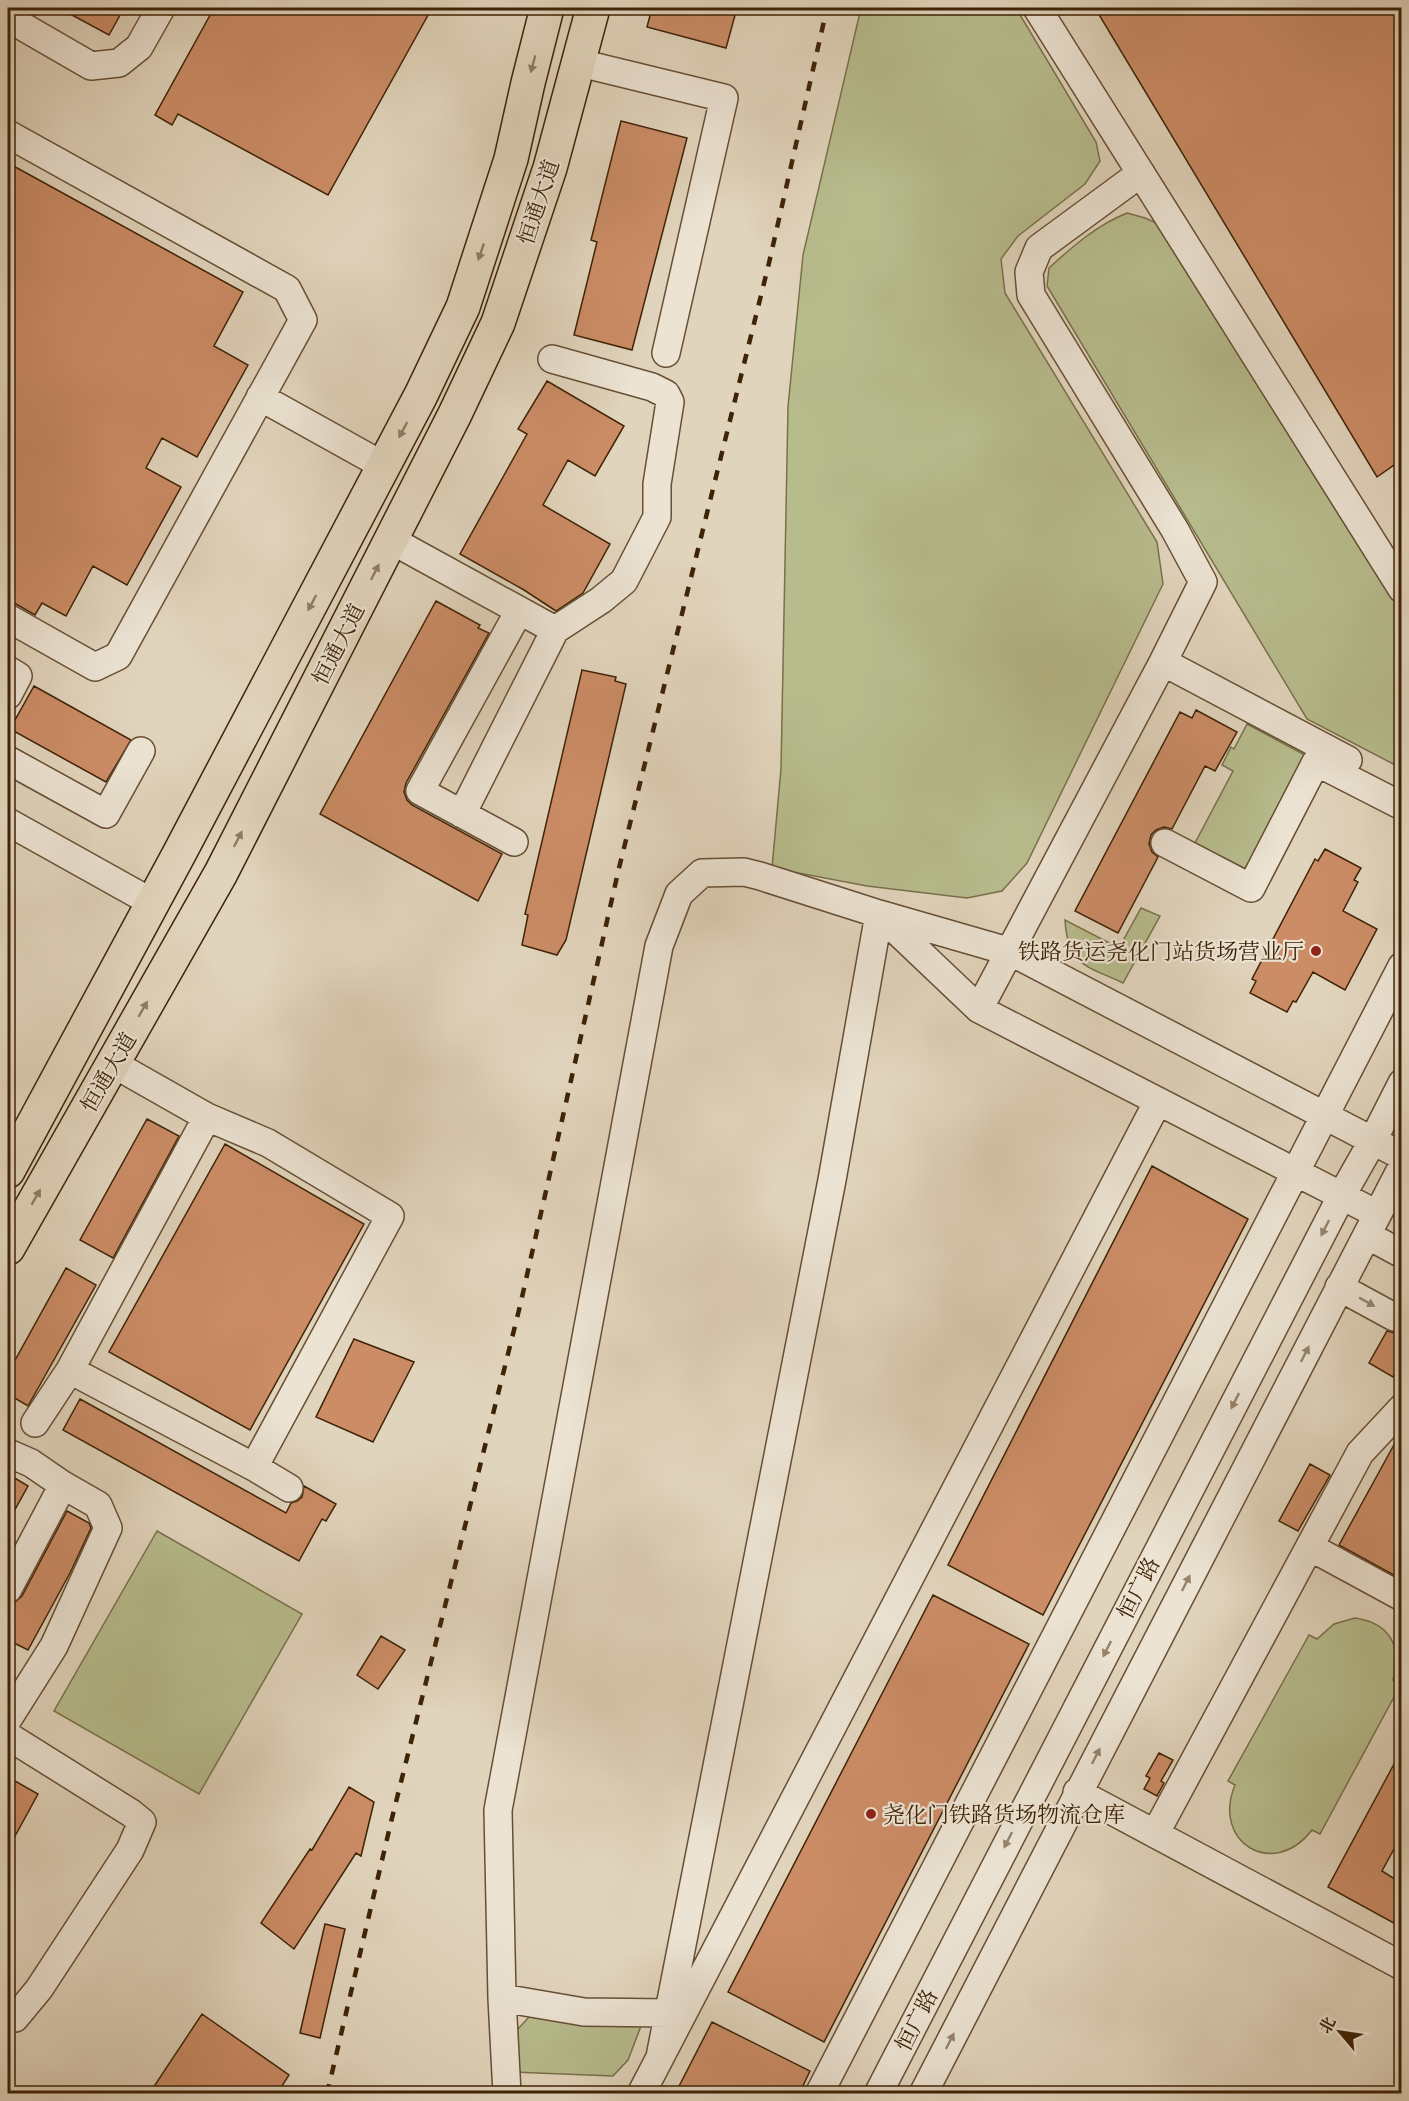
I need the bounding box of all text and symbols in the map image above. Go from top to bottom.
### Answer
one-way arrow [527,55,537,73]
street label: 恒通大道 [511,156,567,249]
one-way arrow [476,243,486,261]
one-way arrow [398,422,408,439]
one-way arrow [370,563,379,580]
one-way arrow [307,594,317,611]
street label: 恒通大道 [306,598,372,690]
one-way arrow [234,830,243,847]
place label: 铁路货运尧化门站货场营业厅 [1018,937,1304,967]
marker: 铁路货运尧化门站货场营业厅 [1309,944,1323,958]
one-way arrow [138,1001,149,1017]
street label: 恒通大道 [74,1027,144,1118]
one-way arrow [31,1189,42,1205]
one-way arrow [1320,1219,1329,1236]
one-way arrow [1359,1297,1376,1307]
one-way arrow [1300,1345,1310,1362]
one-way arrow [1230,1392,1240,1409]
street label: 恒广路 [1111,1552,1167,1625]
one-way arrow [1181,1574,1191,1591]
one-way arrow [1102,1640,1112,1657]
one-way arrow [1091,1747,1101,1764]
place label: 尧化门铁路货场物流仓库 [883,1800,1125,1830]
marker: 尧化门铁路货场物流仓库 [864,1807,878,1821]
one-way arrow [1003,1832,1013,1849]
street label: 恒广路 [889,1984,945,2057]
north arrow [1310,2002,1370,2062]
text: 北 [1314,2013,1341,2038]
one-way arrow [945,2033,954,2050]

